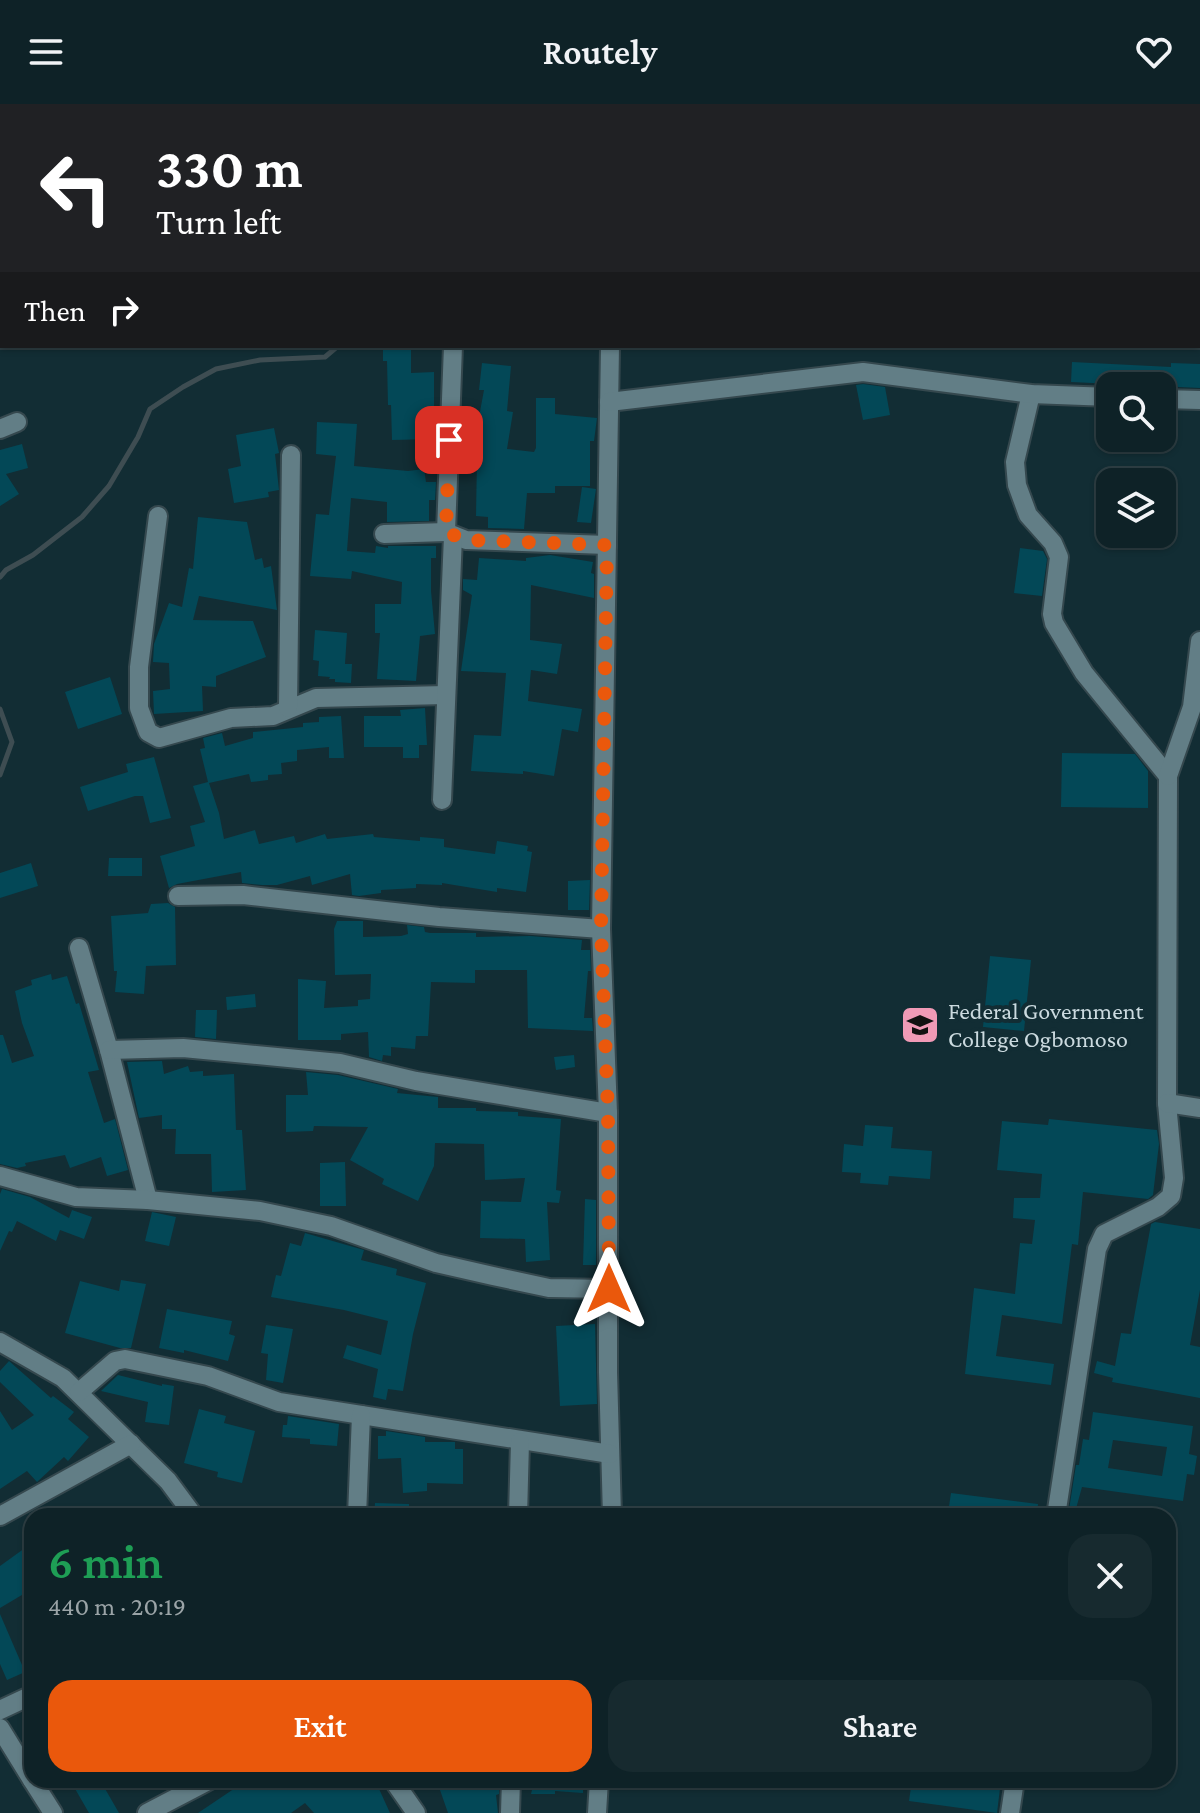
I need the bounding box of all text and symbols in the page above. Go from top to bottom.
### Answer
icon: menu [24,30,68,74]
icon: heart [1132,30,1176,74]
text: Routely [543,32,657,72]
icon: left [24,136,128,240]
text: 330 m [156,137,303,199]
text: Turn left [156,202,281,242]
icon: right [102,288,146,332]
text: Then [24,294,86,327]
map controls [1096,372,1176,548]
button: search [1096,372,1176,452]
pin [415,406,483,474]
icon: arrive [427,418,471,462]
button: layers [1096,468,1176,548]
place label: Federal Government College Ogbomoso [948,997,1145,1052]
school or university icon: Federal Government College Ogbomoso [899,1004,941,1046]
position arrow [567,1247,651,1331]
button: close [1068,1534,1152,1618]
text: 6 min [48,1535,163,1588]
text: 440 m · 20:19 [48,1592,186,1621]
button: Exit [48,1680,592,1772]
button: Share [608,1680,1152,1772]

